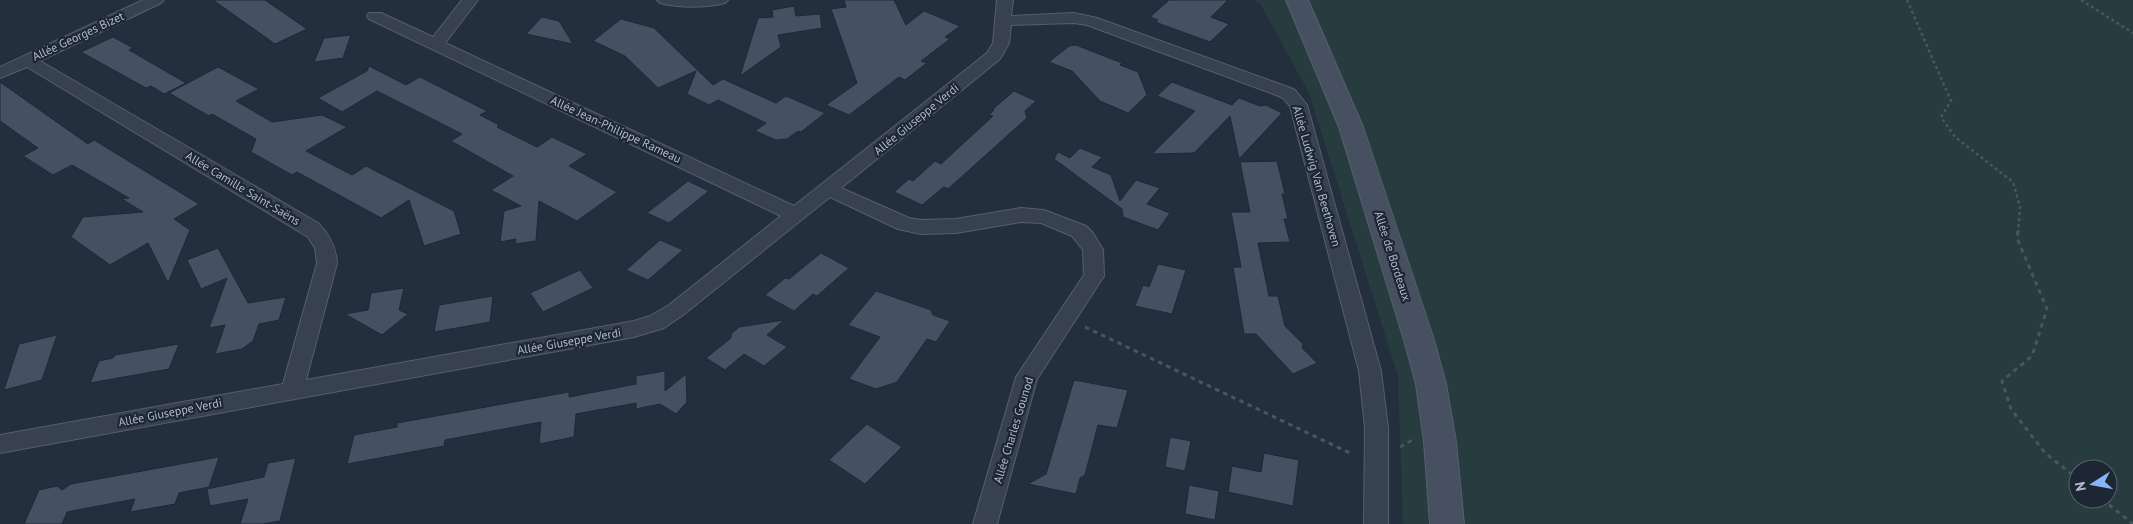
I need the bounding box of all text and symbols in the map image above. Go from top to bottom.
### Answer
street label: Allée Georges Bizet [30,8,126,64]
street label: Allée Giuseppe Verdi [870,80,962,158]
street label: Allée Jean-Philippe Rameau [548,92,684,166]
street label: Allée Ludwig Van Beethoven [1290,104,1344,248]
street label: Allée Camille Saint-Saëns [183,148,303,228]
street label: Allée de Bordeaux [1371,209,1415,303]
street label: Allée Giuseppe Verdi [516,324,622,358]
street label: Allée Charles Gounod [990,375,1036,485]
street label: Allée Giuseppe Verdi [117,395,223,429]
north arrow [2068,459,2118,509]
text: N [2071,480,2090,493]

